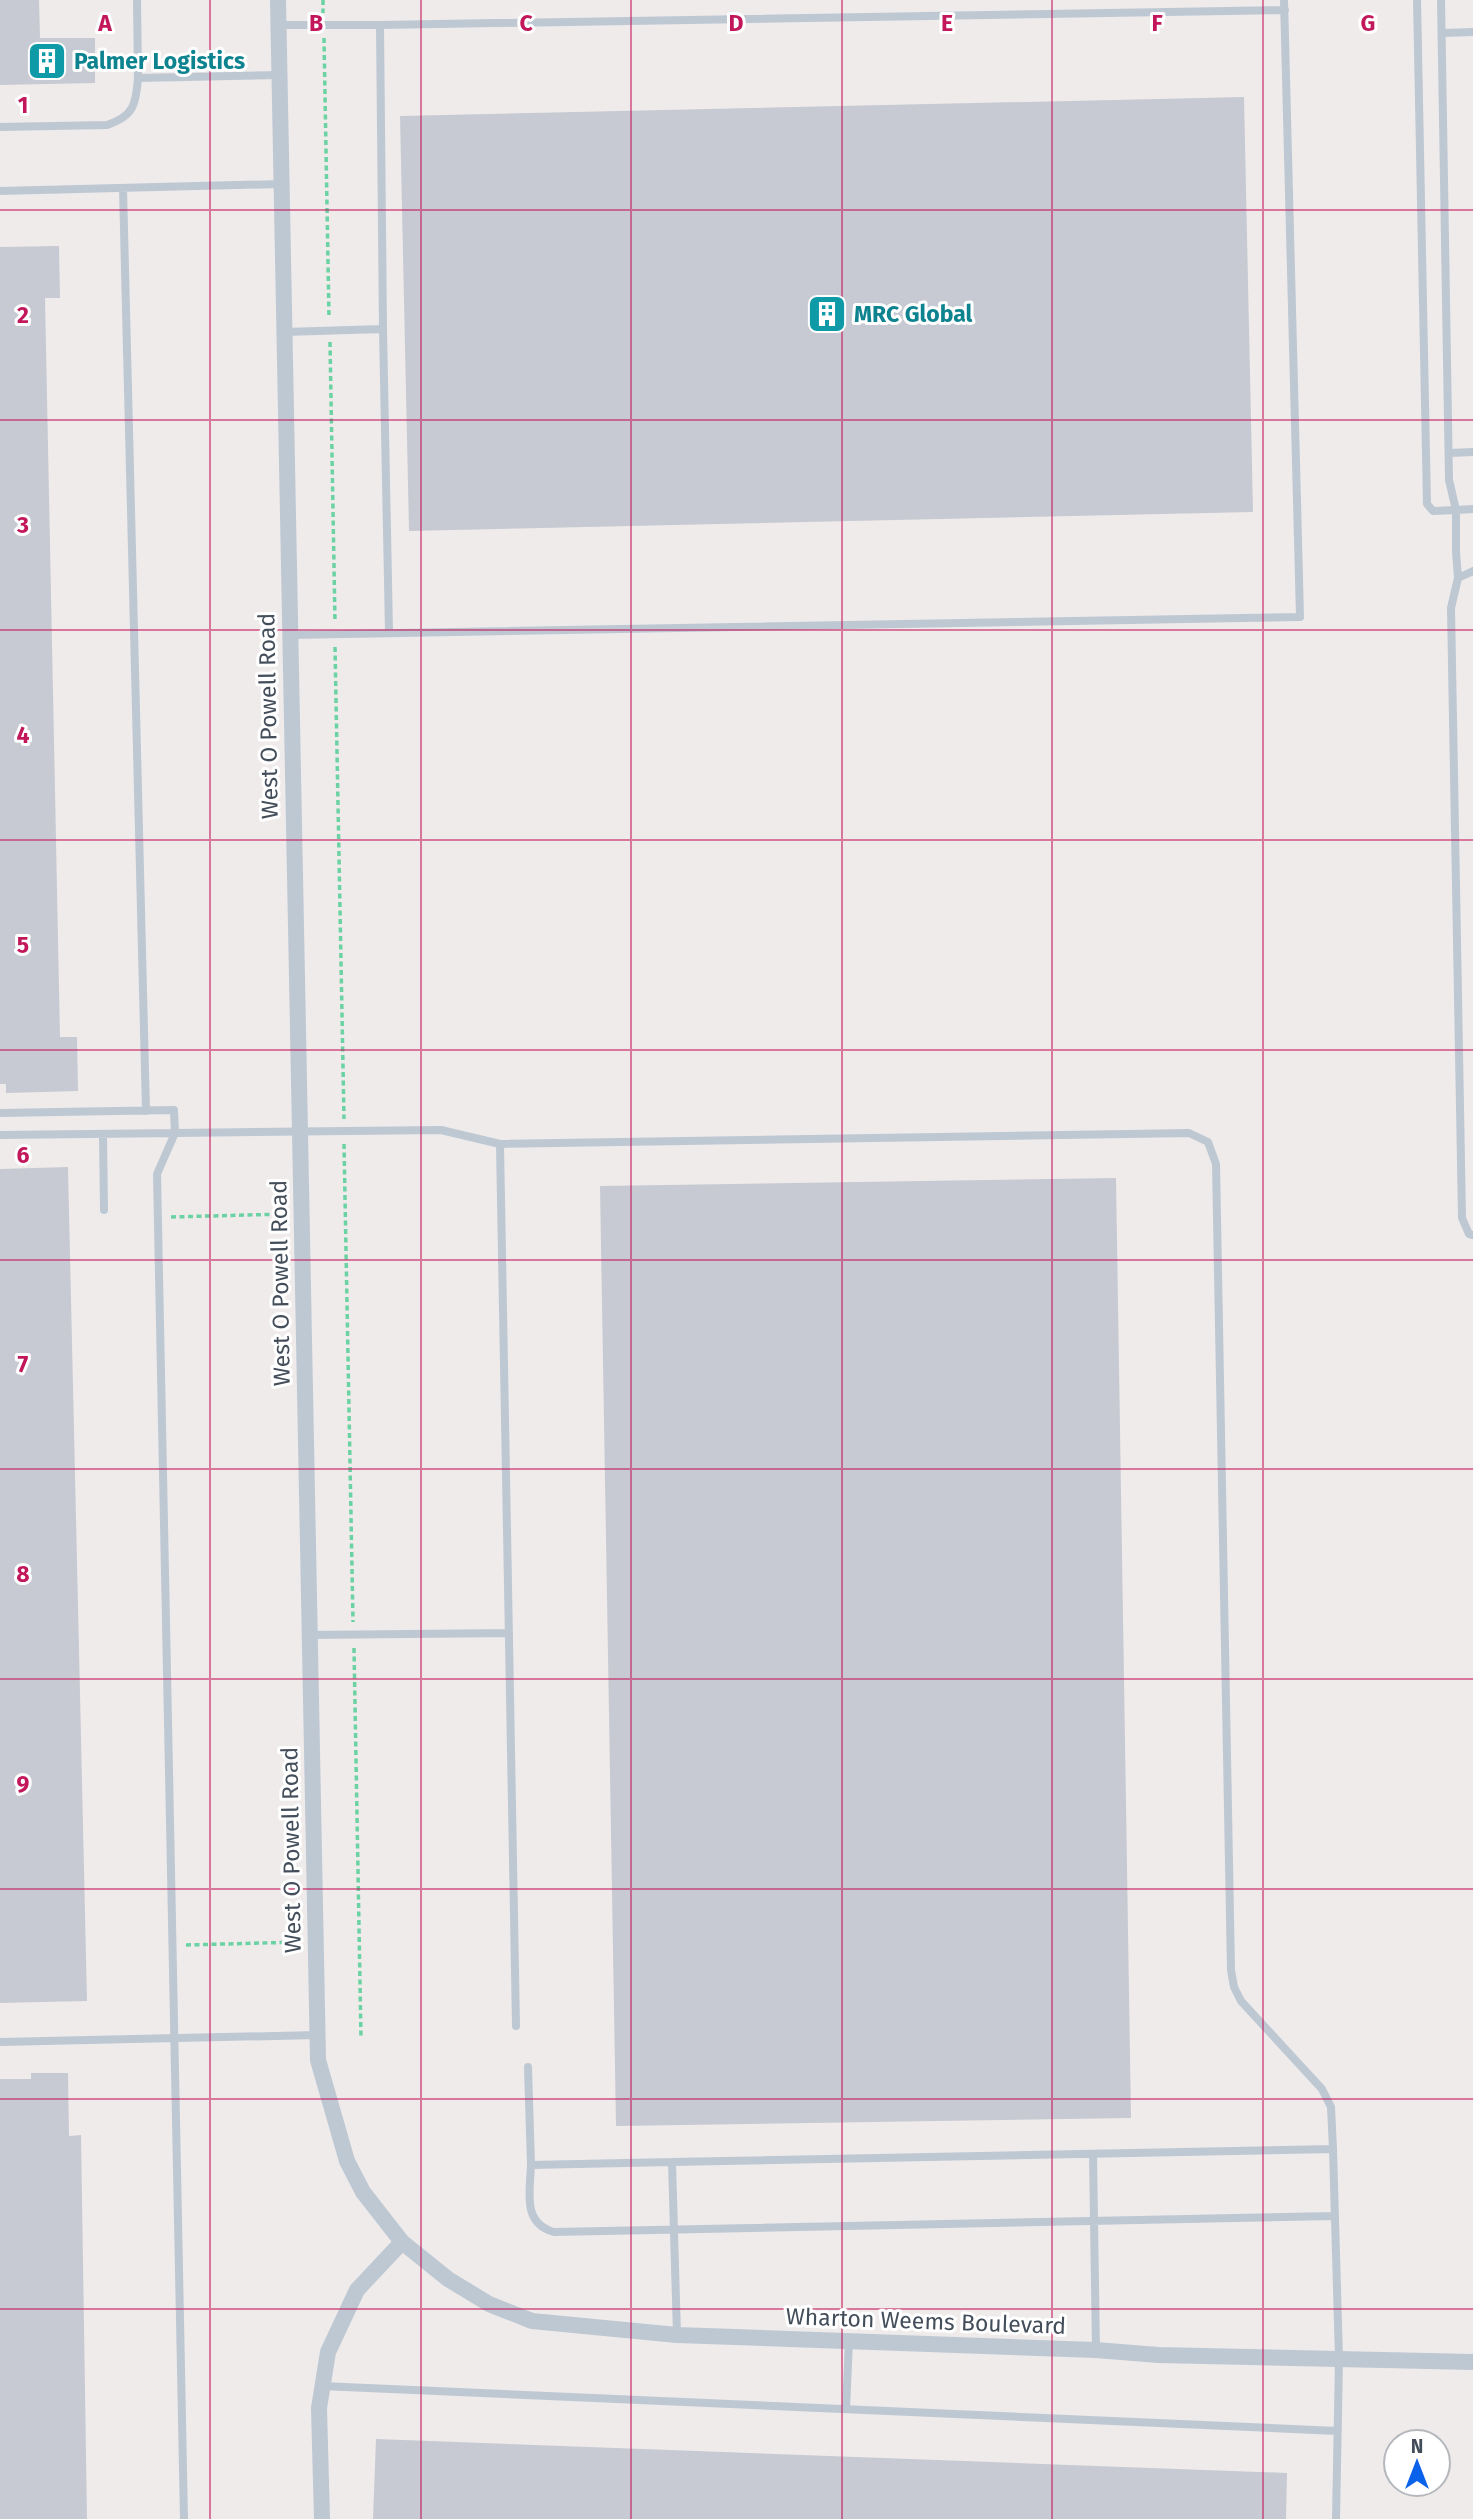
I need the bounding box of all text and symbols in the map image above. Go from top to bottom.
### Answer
text: A [97,9,112,37]
text: B [309,9,323,37]
text: C [519,9,533,37]
text: D [729,9,744,37]
text: E [941,9,953,37]
text: F [1151,9,1163,37]
text: G [1361,9,1375,37]
building icon: Palmer Logistics [26,40,68,82]
place label: Palmer Logistics [74,47,245,75]
text: 1 [18,91,28,119]
building icon: MRC Global [806,293,848,335]
place label: MRC Global [854,300,973,328]
text: 2 [17,301,29,329]
text: 3 [16,511,29,539]
street label: West O Powell Road [252,613,284,819]
text: 4 [17,721,30,749]
text: 5 [17,931,29,959]
text: 6 [17,1141,30,1169]
street label: West O Powell Road [264,1180,296,1386]
text: 7 [18,1350,29,1378]
text: 8 [16,1560,30,1588]
street label: West O Powell Road [275,1747,307,1953]
text: 9 [17,1770,30,1798]
street label: Wharton Weems Boulevard [785,2302,1067,2340]
north arrow [1382,2428,1452,2498]
text: N [1411,2435,1423,2458]

